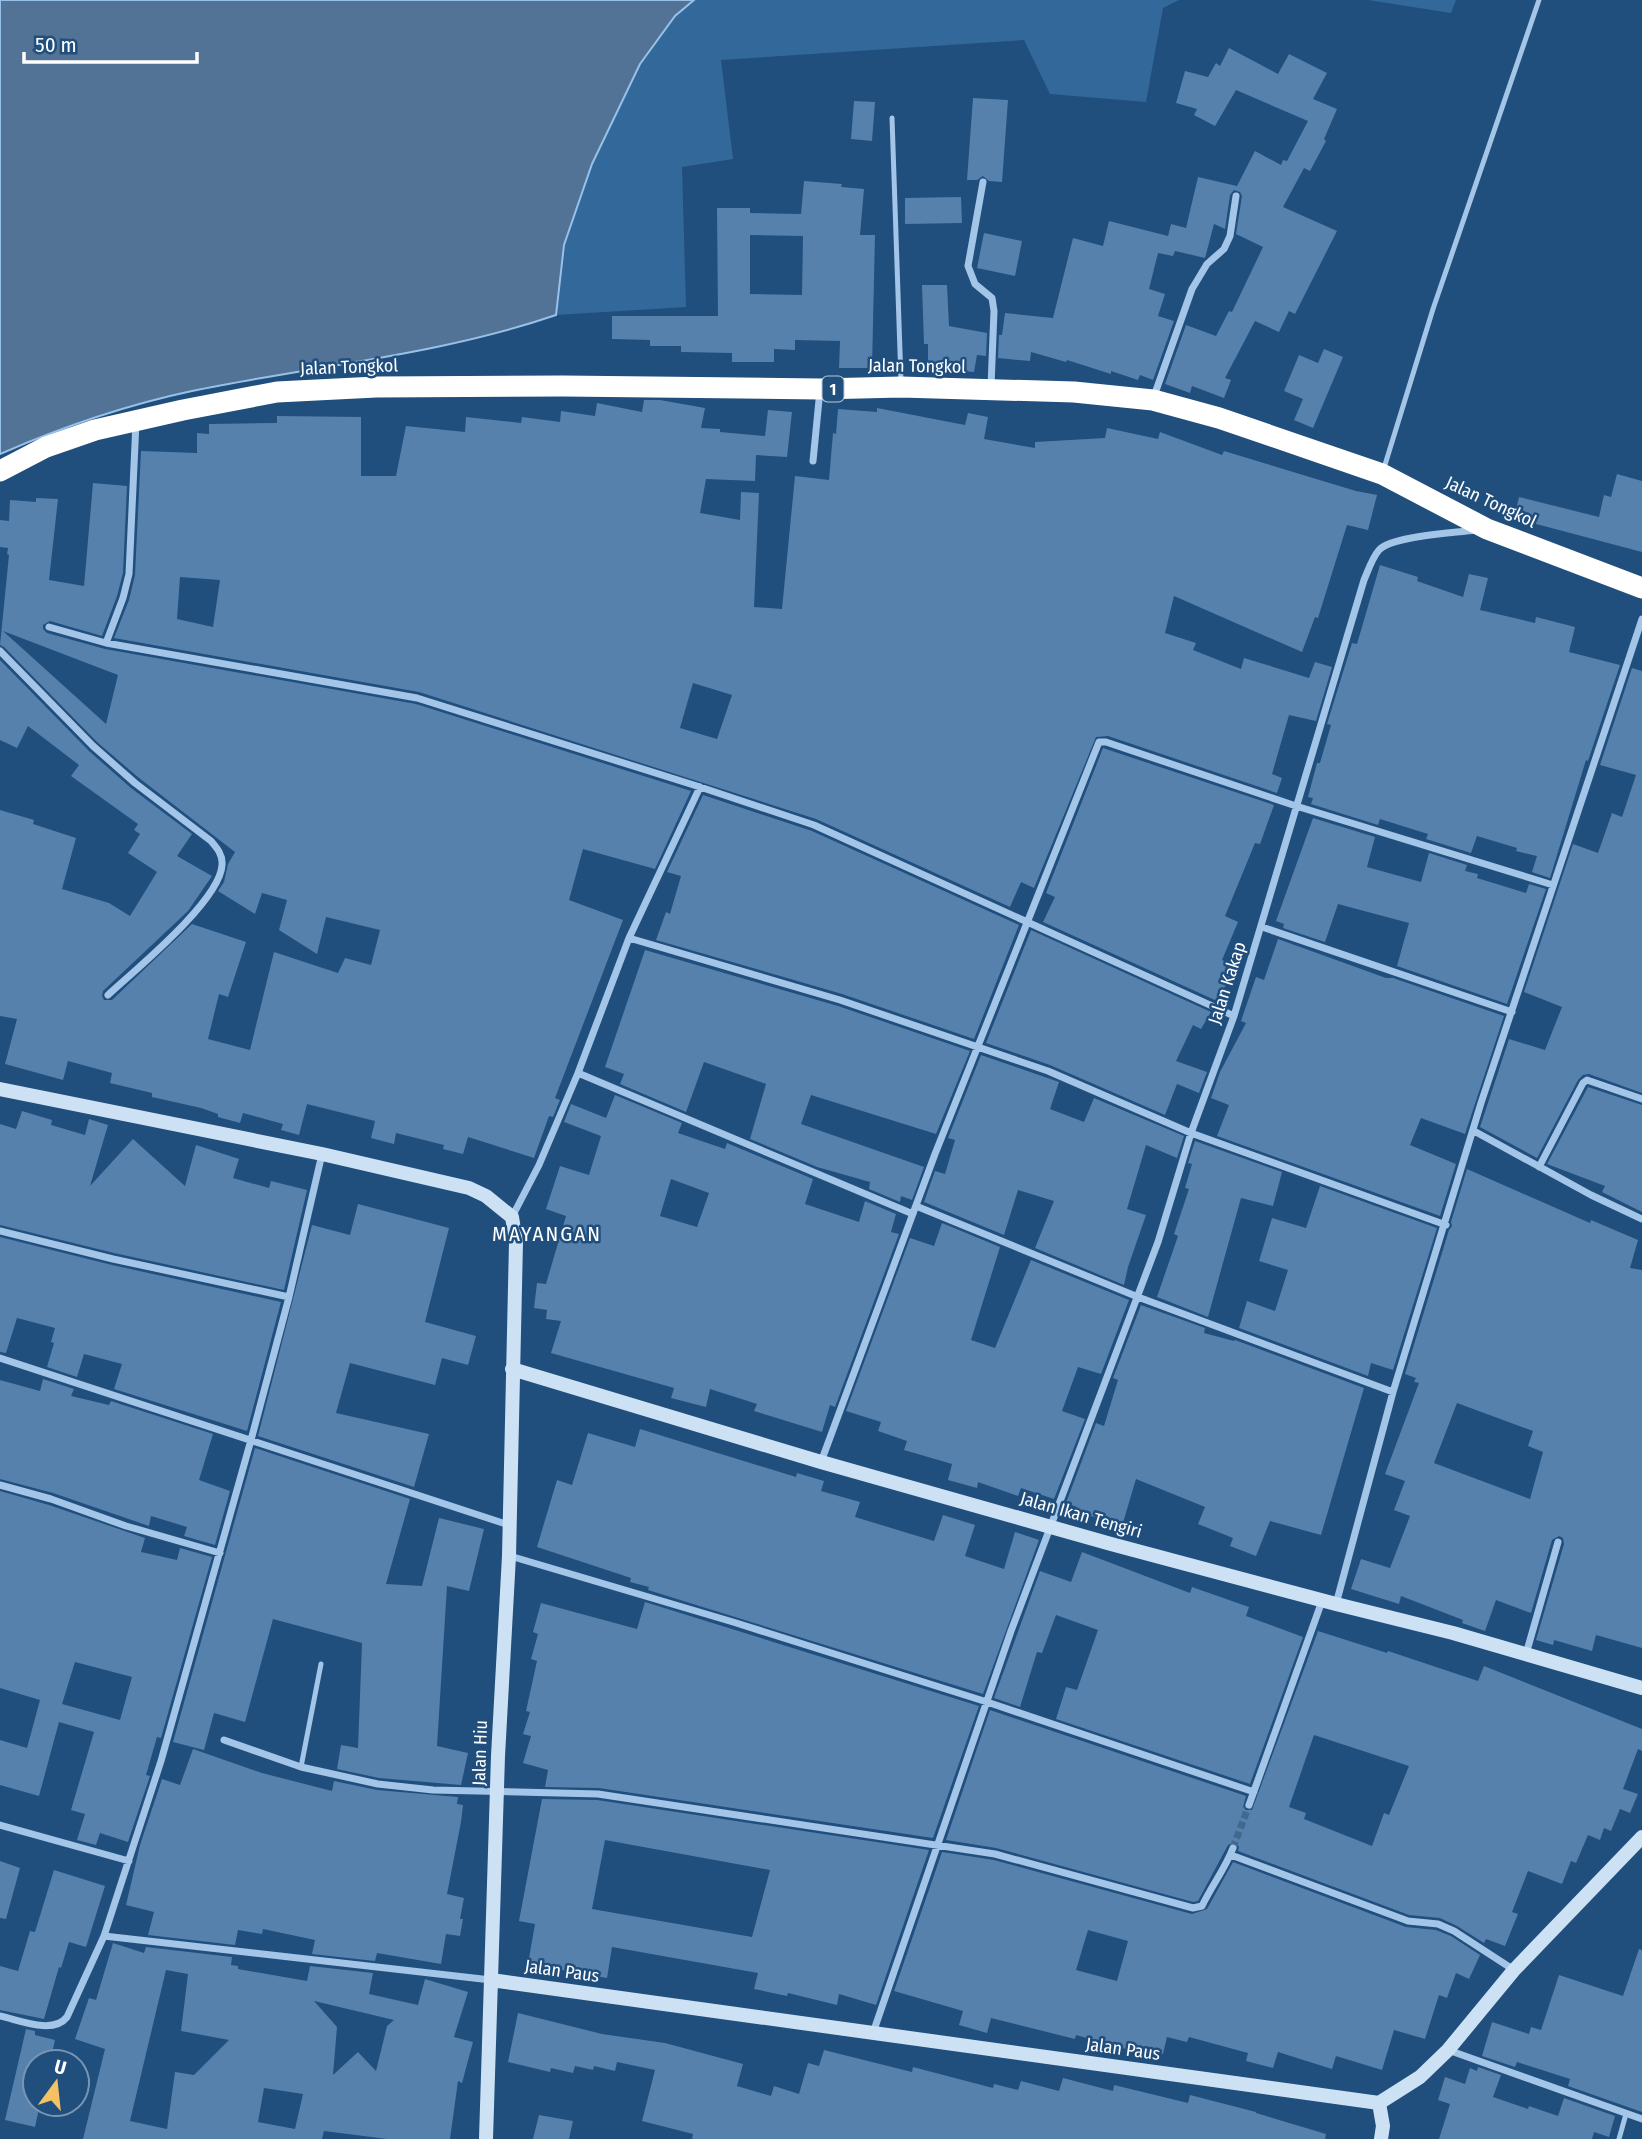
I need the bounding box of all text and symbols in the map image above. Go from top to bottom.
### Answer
scale bar [24,21,198,65]
text: 50 m [35,32,77,58]
street label: Jalan Tongkol [300,354,399,380]
street label: Jalan Tongkol [868,354,966,378]
road number: 1 [822,376,844,402]
street label: Jalan Tongkol [1442,471,1540,533]
street label: Jalan Kakap [1203,939,1251,1027]
district label: MAYANGAN [492,1221,602,1247]
street label: Jalan Ikan Tengiri [1018,1487,1144,1543]
street label: Jalan Hiu [468,1720,492,1786]
street label: Jalan Paus [523,1955,601,1987]
street label: Jalan Paus [1084,2033,1162,2065]
north arrow [21,2048,91,2118]
text: U [52,2055,69,2080]

